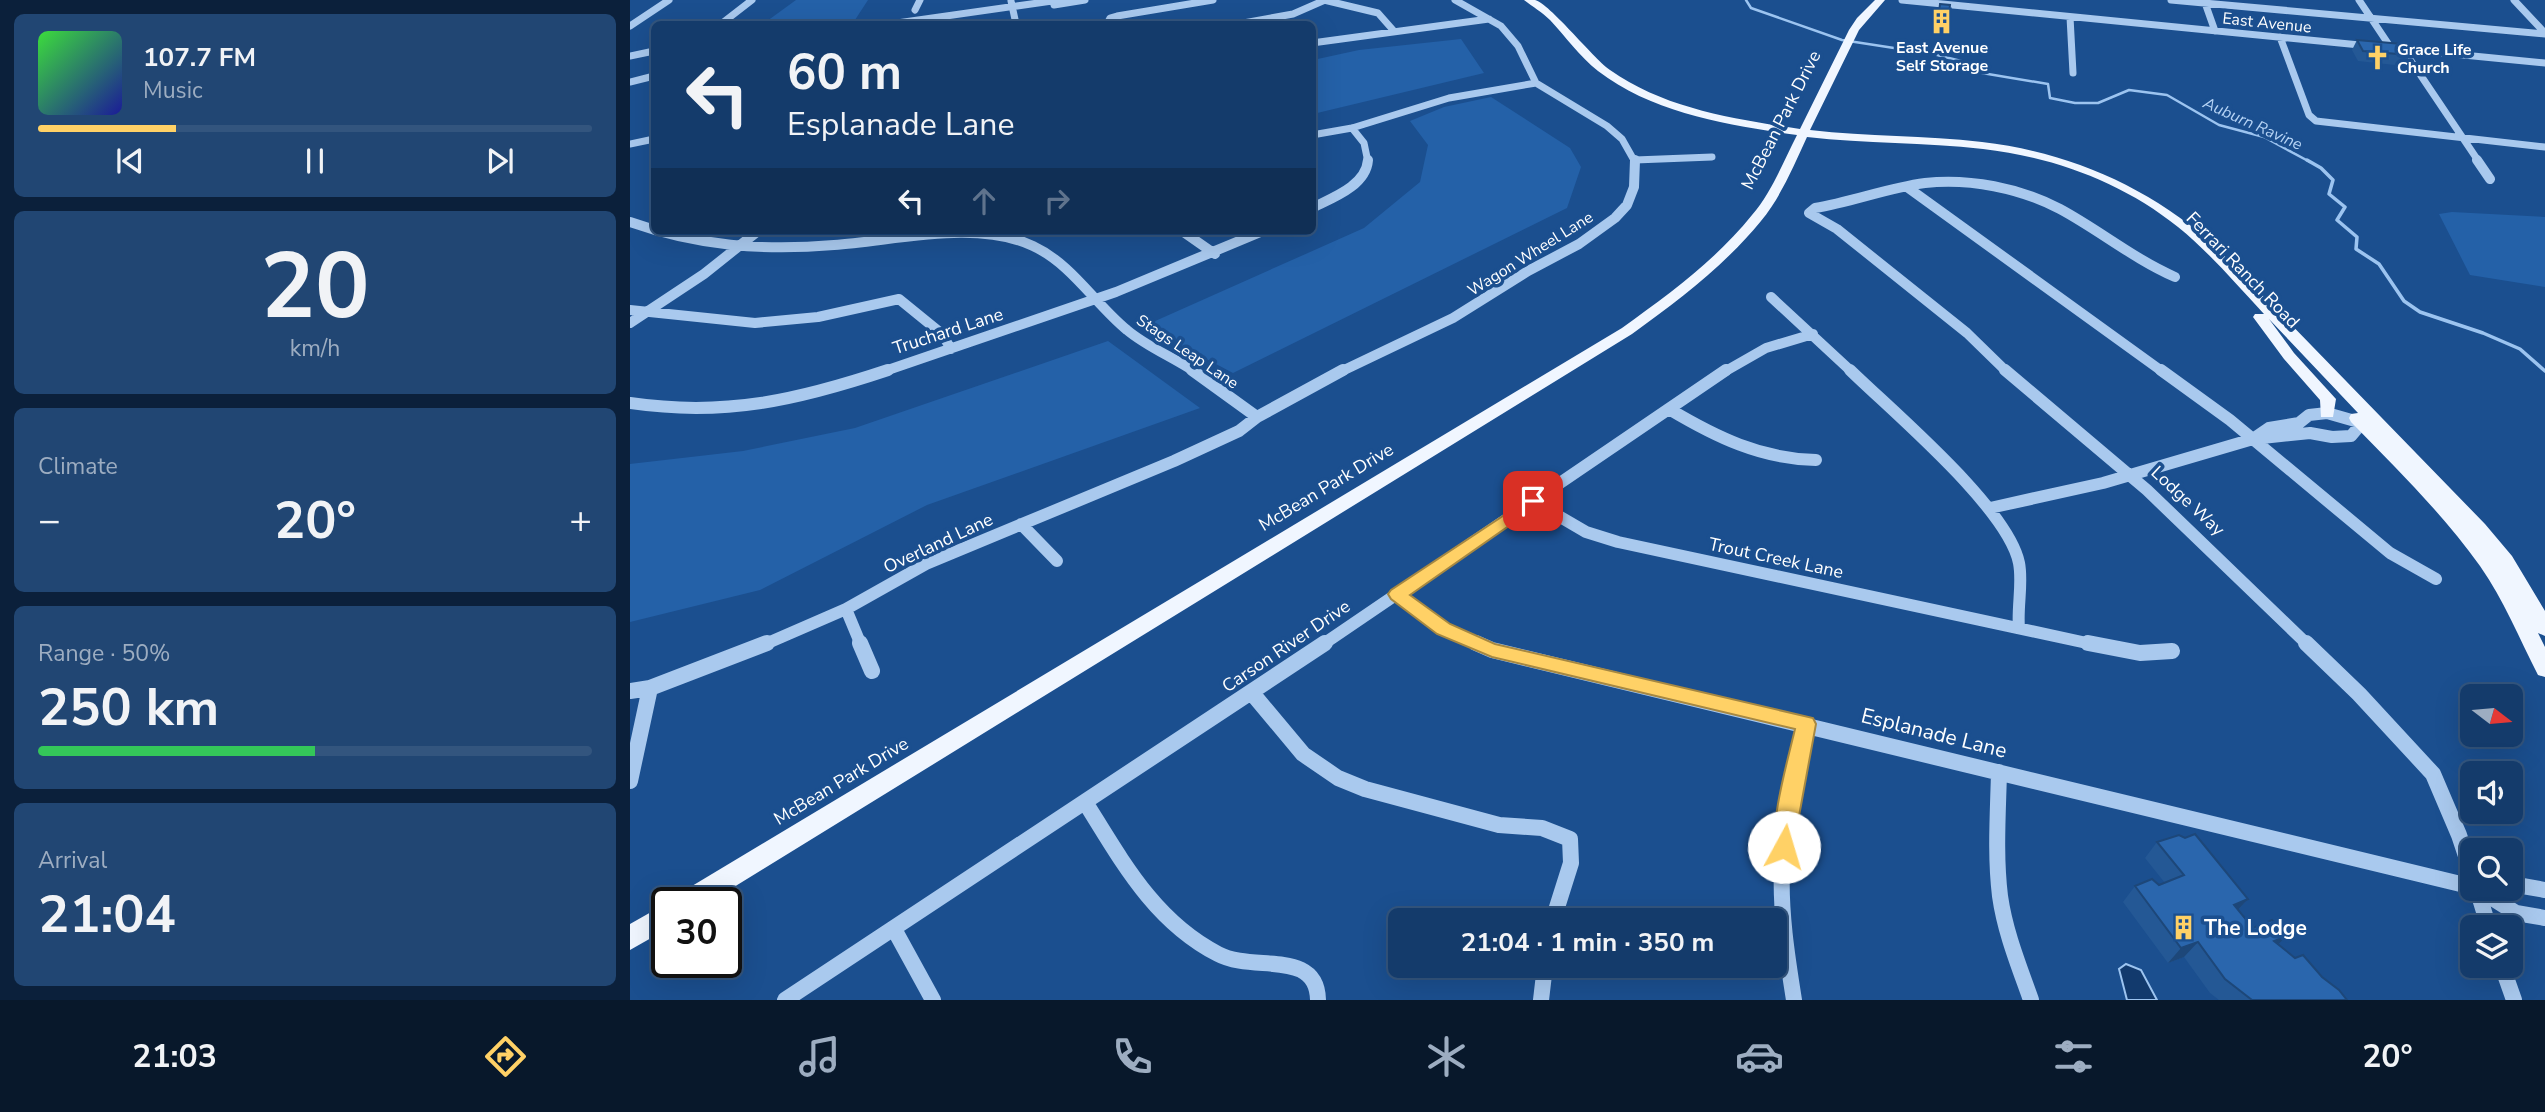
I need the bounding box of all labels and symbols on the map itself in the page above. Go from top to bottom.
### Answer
building icon: East Avenue Self Storage [1928,7,1956,35]
street label: East Avenue [2221,7,2313,39]
place label: East Avenue Self Storage [1896,37,1989,77]
place label: Grace Life Church [2397,39,2472,79]
church icon: Grace Life Church [2363,44,2391,72]
street label: McBean Park Drive [1736,46,1826,194]
water label: Auburn Ravine [2199,92,2306,156]
street label: Wagon Wheel Lane [1464,206,1597,301]
street label: Ferrari Ranch Road [2181,206,2305,334]
street label: Truchard Lane [890,302,1006,360]
street label: Stags Leap Lane [1132,309,1243,394]
street label: McBean Park Drive [1254,437,1398,537]
street label: Lodge Way [2146,461,2231,542]
pin [1503,471,1563,531]
street label: Overland Lane [879,507,997,579]
street label: Trout Creek Lane [1706,532,1846,584]
street label: Carson River Drive [1217,594,1355,698]
north arrow [2460,684,2524,747]
street label: Esplanade Lane [1858,701,2010,765]
street label: McBean Park Drive [769,731,913,831]
position arrow [1747,810,1821,884]
speed limit sign: 30 [651,887,742,978]
building icon: The Lodge [2170,914,2198,942]
place label: The Lodge [2204,914,2307,942]

